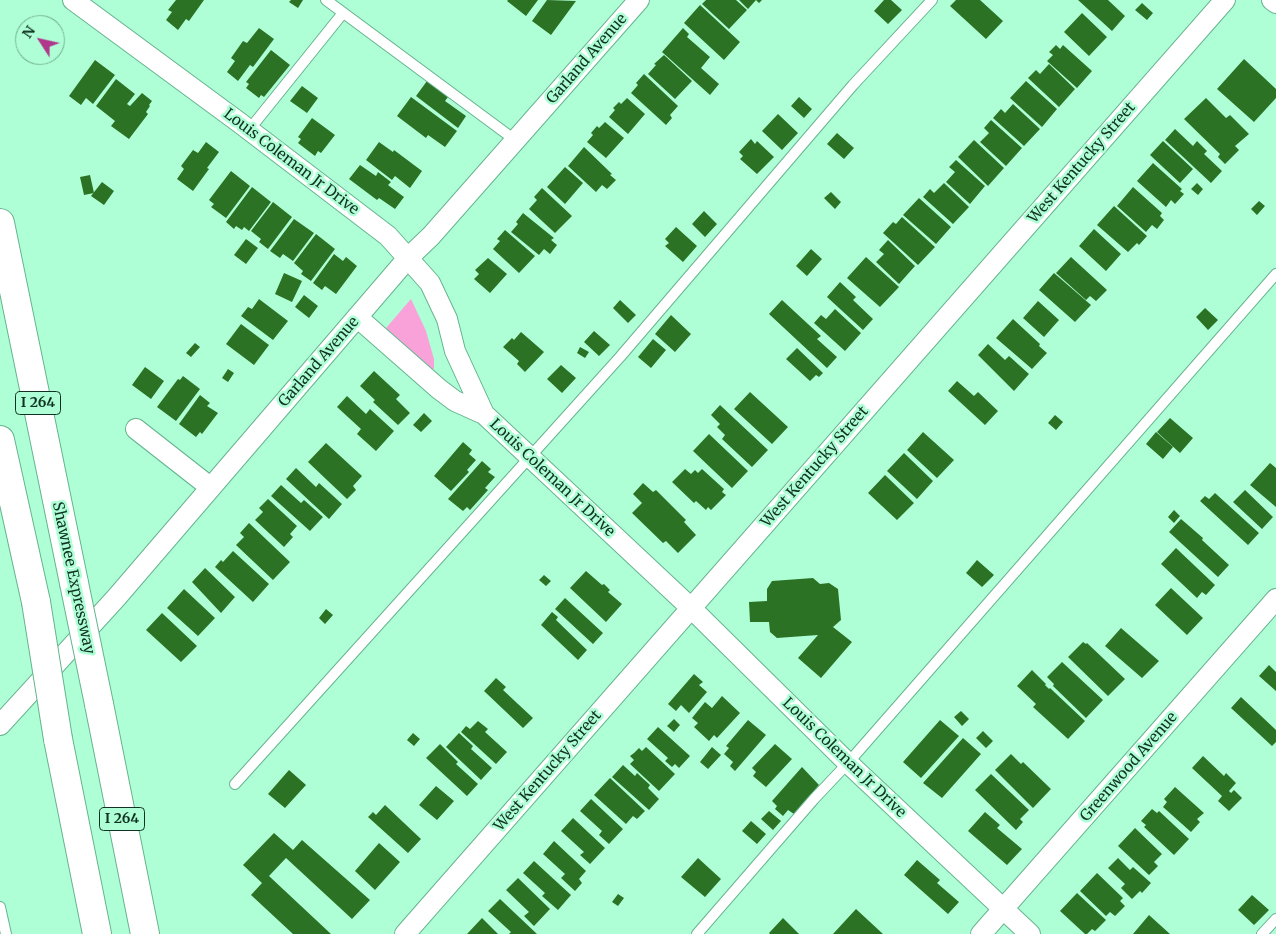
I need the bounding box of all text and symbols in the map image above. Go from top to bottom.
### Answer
street label: Garland Avenue [543,10,631,108]
north arrow [15,15,65,65]
text: N [18,22,39,42]
street label: West Kentucky Street [1025,99,1139,227]
street label: Louis Coleman Jr Drive [220,105,362,219]
street label: Garland Avenue [275,313,363,411]
road number: I 264 [15,392,60,414]
street label: West Kentucky Street [758,403,872,531]
street label: Louis Coleman Jr Drive [486,415,618,541]
street label: Shawnee Expressway [48,500,98,656]
street label: Louis Coleman Jr Drive [779,694,909,822]
street label: West Kentucky Street [491,707,605,835]
street label: Greenwood Avenue [1077,709,1181,825]
road number: I 264 [100,808,144,831]

